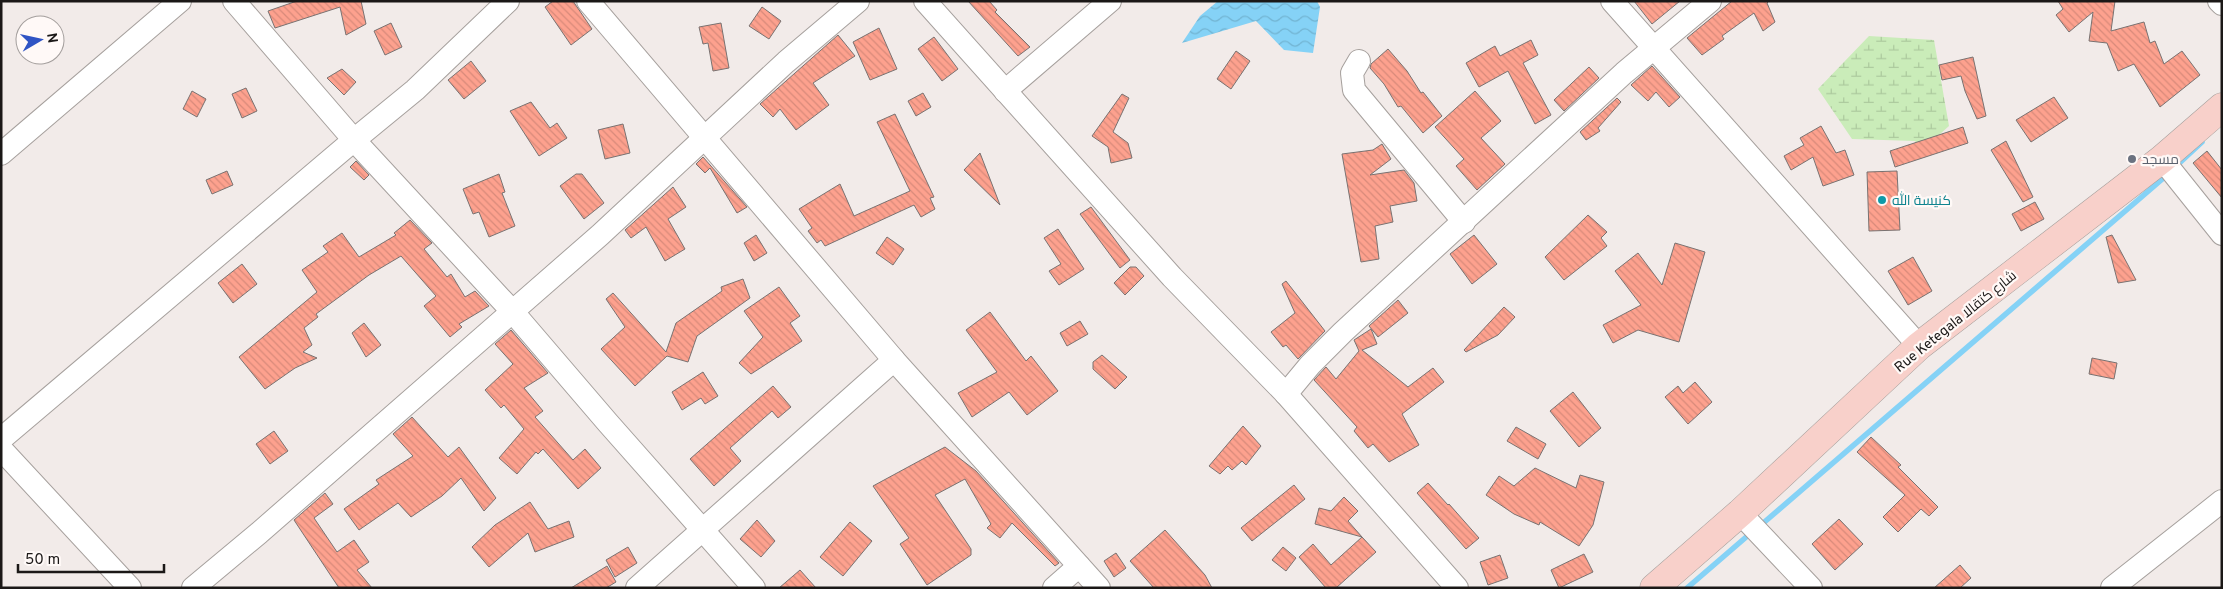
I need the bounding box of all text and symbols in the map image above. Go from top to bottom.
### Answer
north arrow [15,15,65,65]
text: N [42,32,61,45]
place label: مسجد [2142,152,2179,169]
marker: مسجد [2126,153,2138,165]
place label: كنيسة الله [1892,191,1951,210]
marker: كنيسة الله [1876,194,1888,206]
street label: Rue Ketegala شارع كتقالا [1892,268,2020,377]
scale bar [18,542,164,574]
text: 50 m [25,551,60,570]

